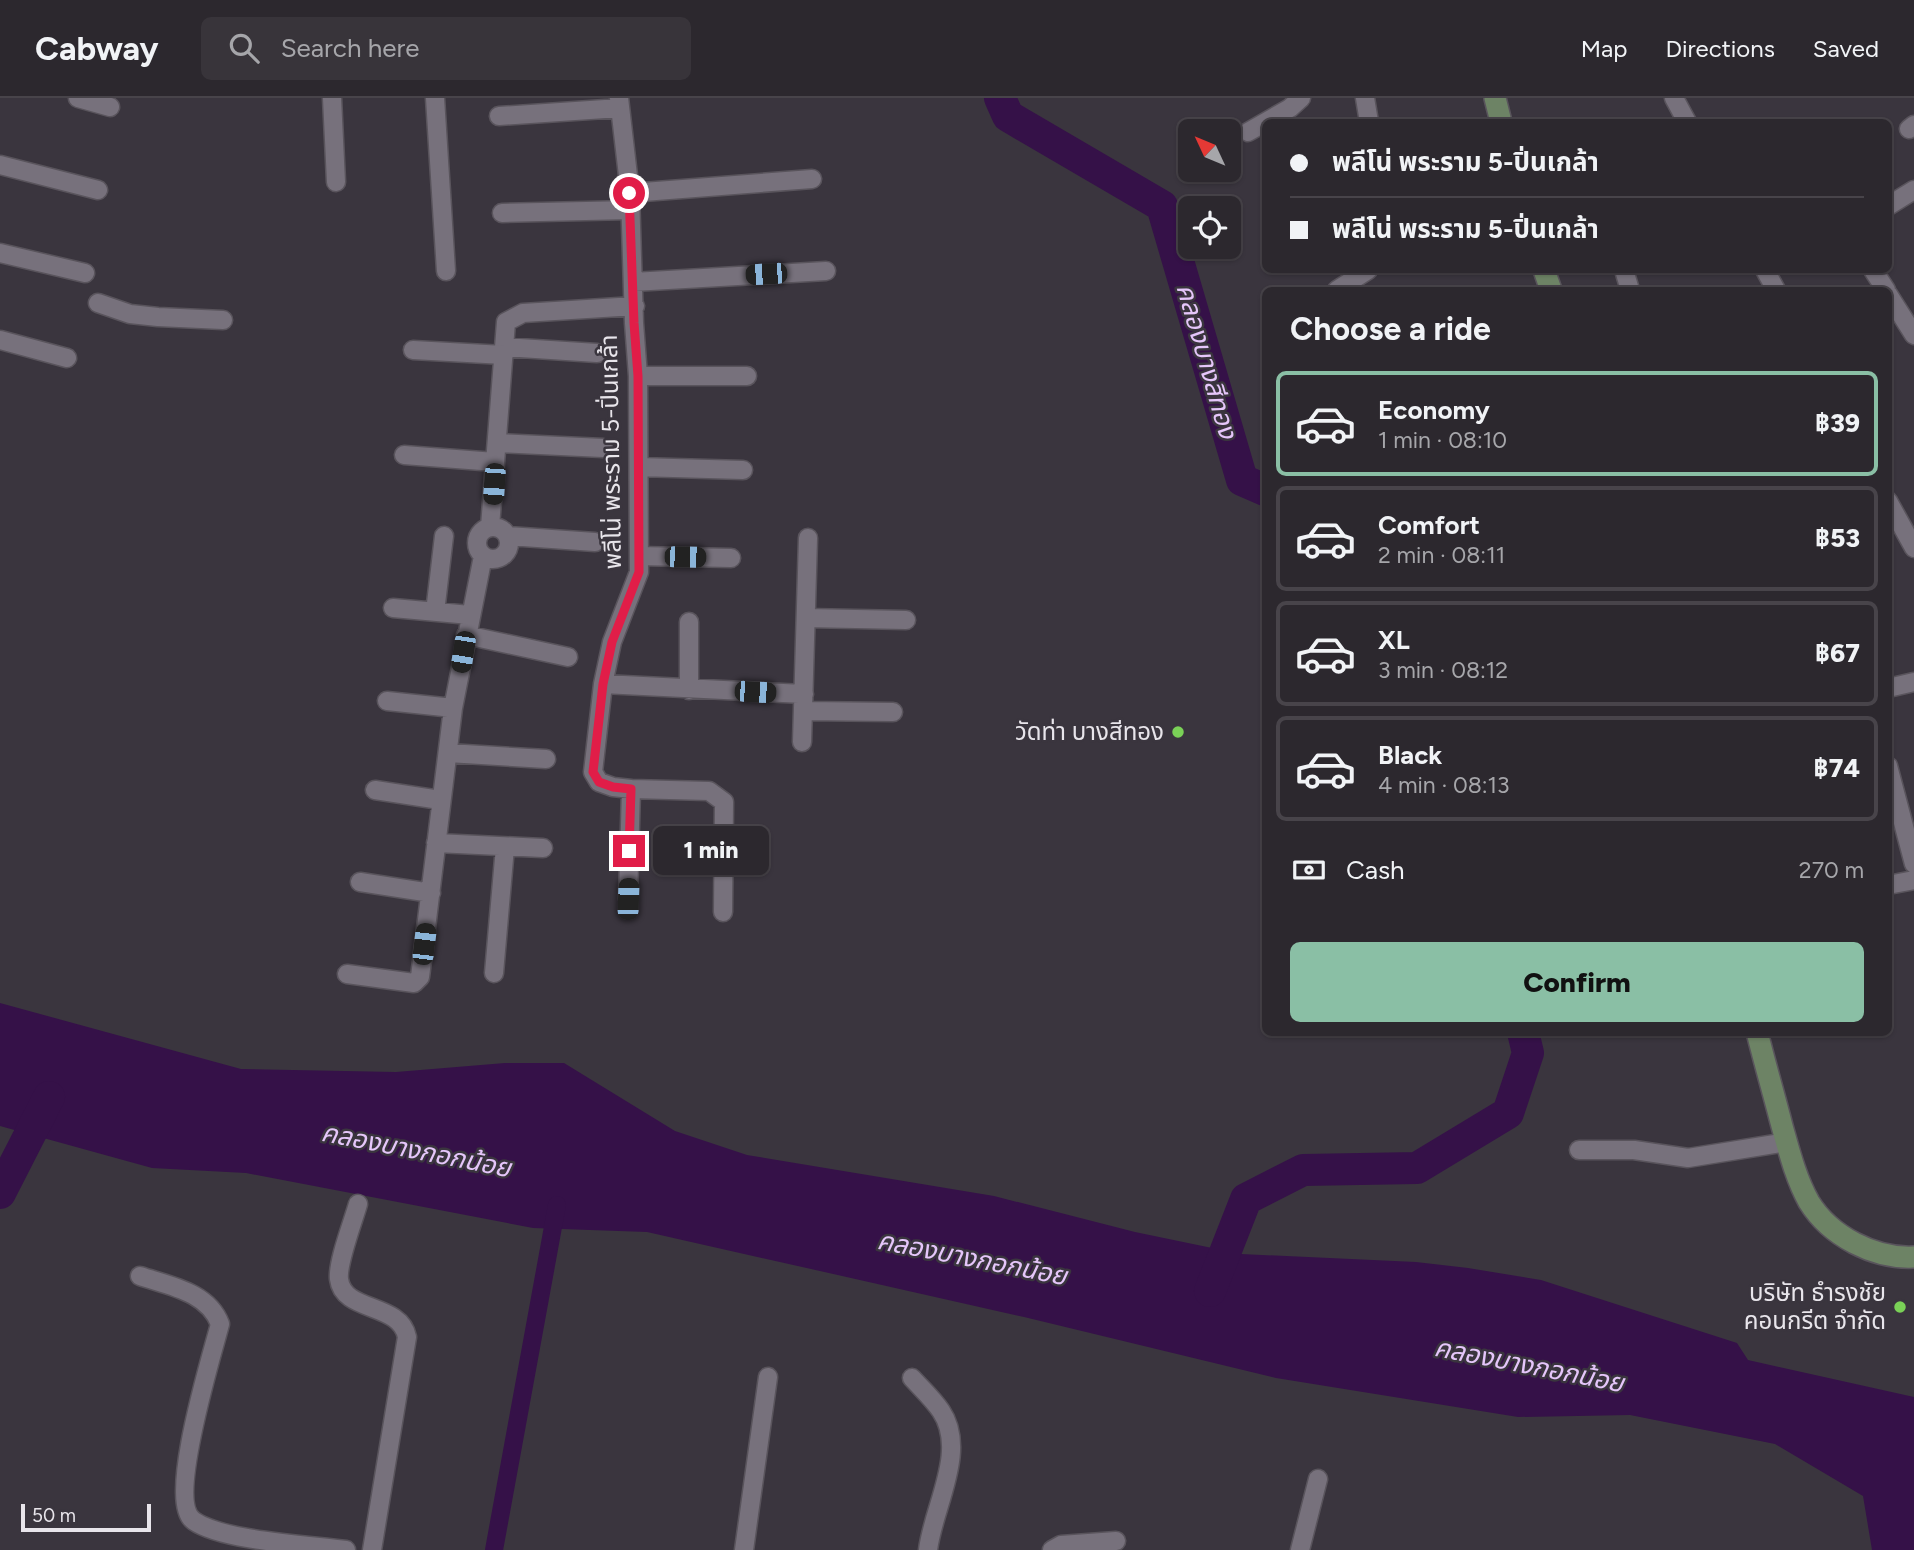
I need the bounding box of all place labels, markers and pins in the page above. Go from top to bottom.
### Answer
place label: วัดท่า บางสีทอง [1015,717,1164,746]
marker: วัดท่า บางสีทอง [1170,724,1186,740]
place label: บริษัท ธำรงชัย คอนกรีต จำกัด [1744,1278,1886,1335]
marker: บริษัท ธำรงชัย คอนกรีต จำกัด [1892,1299,1908,1315]

